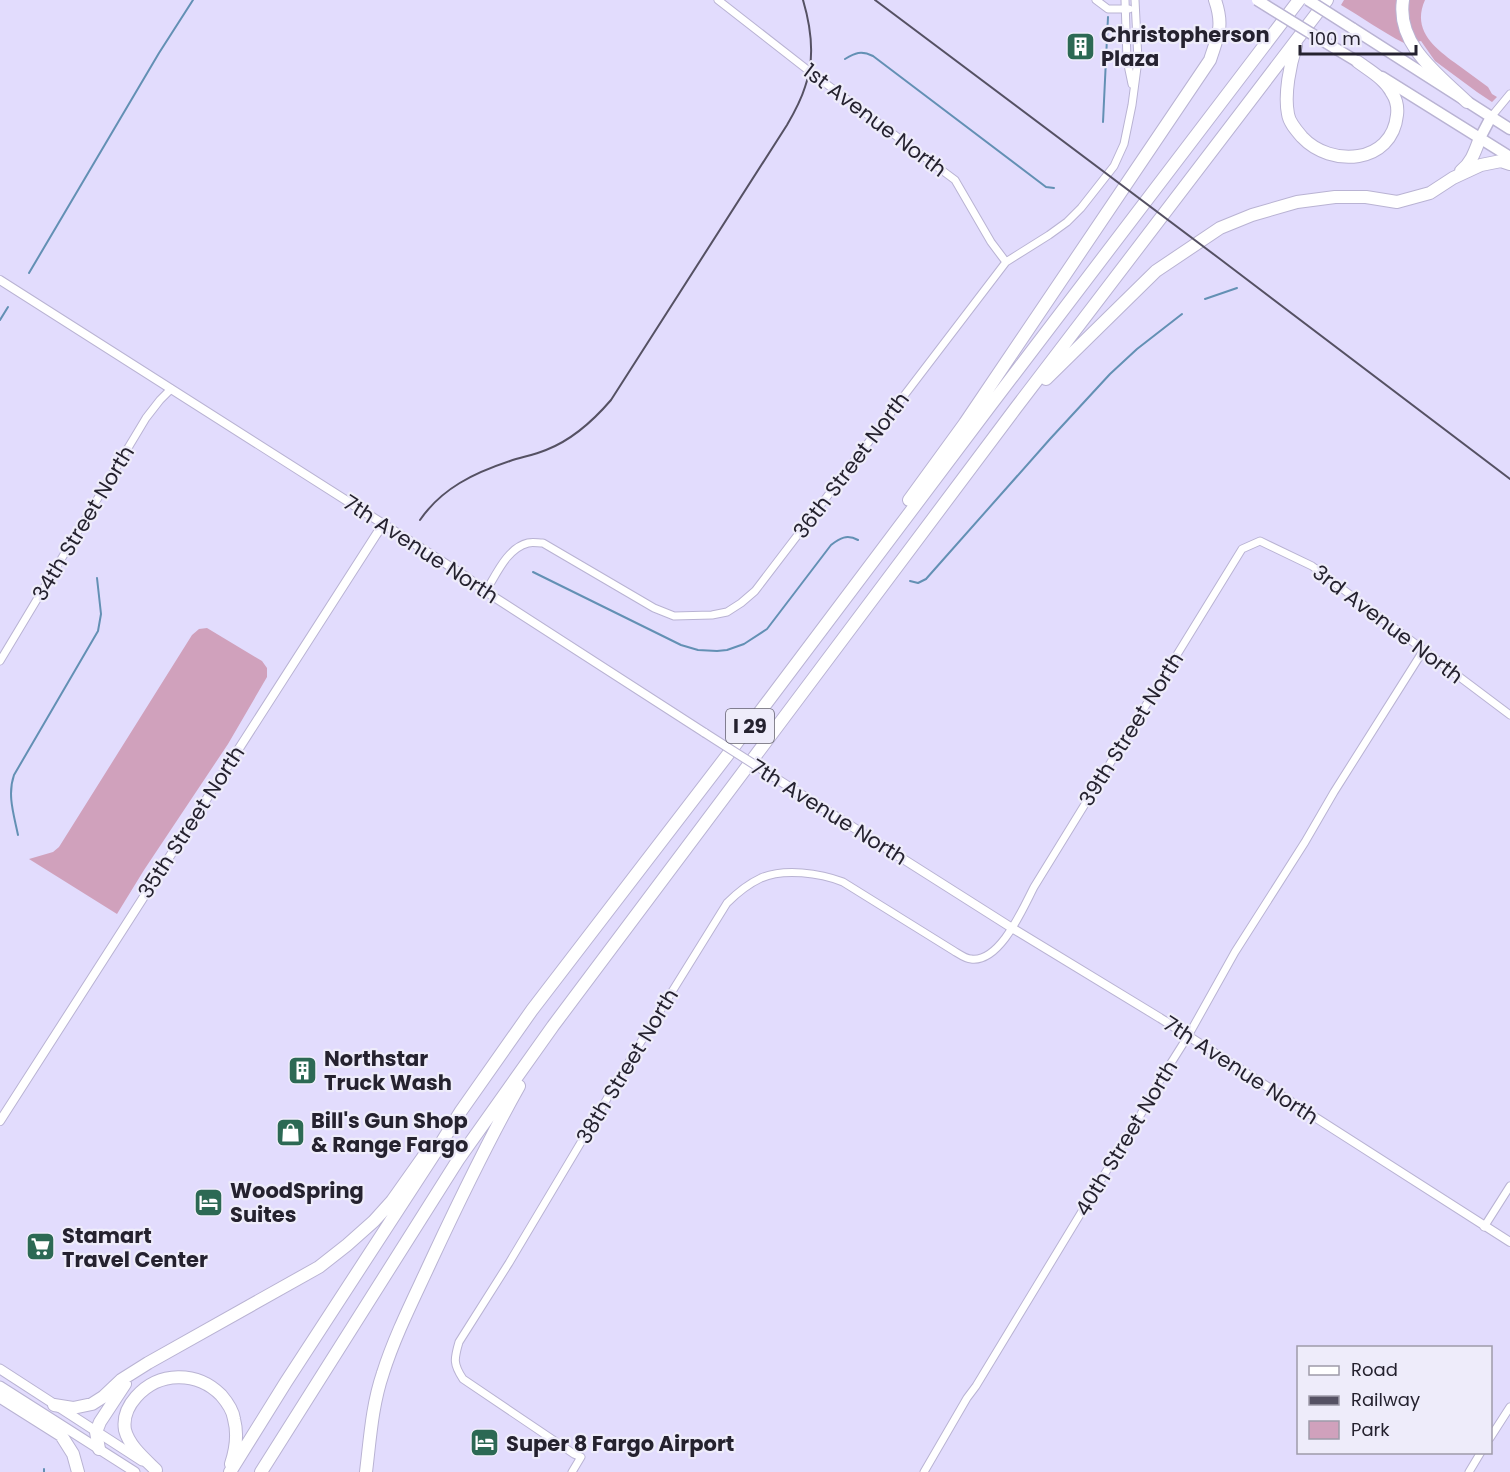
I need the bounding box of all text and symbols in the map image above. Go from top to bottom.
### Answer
scale bar [1300,18,1416,56]
place label: Christopherson Plaza [1101,20,1270,73]
text: 100 m [1309,26,1361,51]
building icon: Christopherson Plaza [1064,30,1096,62]
street label: 1st Avenue North [797,57,953,183]
street label: 36th Street North [786,386,916,544]
street label: 34th Street North [25,440,141,606]
street label: 7th Avenue North [338,488,504,610]
street label: 3rd Avenue North [1307,558,1469,690]
street label: 39th Street North [1072,646,1190,812]
road number: I 29 [726,709,774,743]
street label: 35th Street North [131,740,251,904]
street label: 7th Avenue North [745,752,913,872]
street label: 38th Street North [569,983,685,1149]
street label: 7th Avenue North [1158,1009,1324,1131]
place label: Northstar Truck Wash [324,1044,452,1097]
building icon: Northstar Truck Wash [287,1054,319,1086]
street label: 40th Street North [1068,1055,1184,1221]
place label: Bill's Gun Shop & Range Fargo [311,1106,468,1159]
shop icon: Bill's Gun Shop & Range Fargo [274,1116,306,1148]
place label: WoodSpring Suites [230,1176,364,1229]
hotel icon: WoodSpring Suites [193,1186,225,1218]
place label: Stamart Travel Center [62,1221,208,1274]
supermarket icon: Stamart Travel Center [25,1231,57,1263]
legend [1297,1346,1492,1454]
text: Road [1351,1357,1398,1382]
text: Railway [1351,1387,1420,1412]
text: Park [1351,1417,1390,1442]
hotel icon: Super 8 Fargo Airport [469,1427,501,1459]
place label: Super 8 Fargo Airport [506,1429,734,1458]

